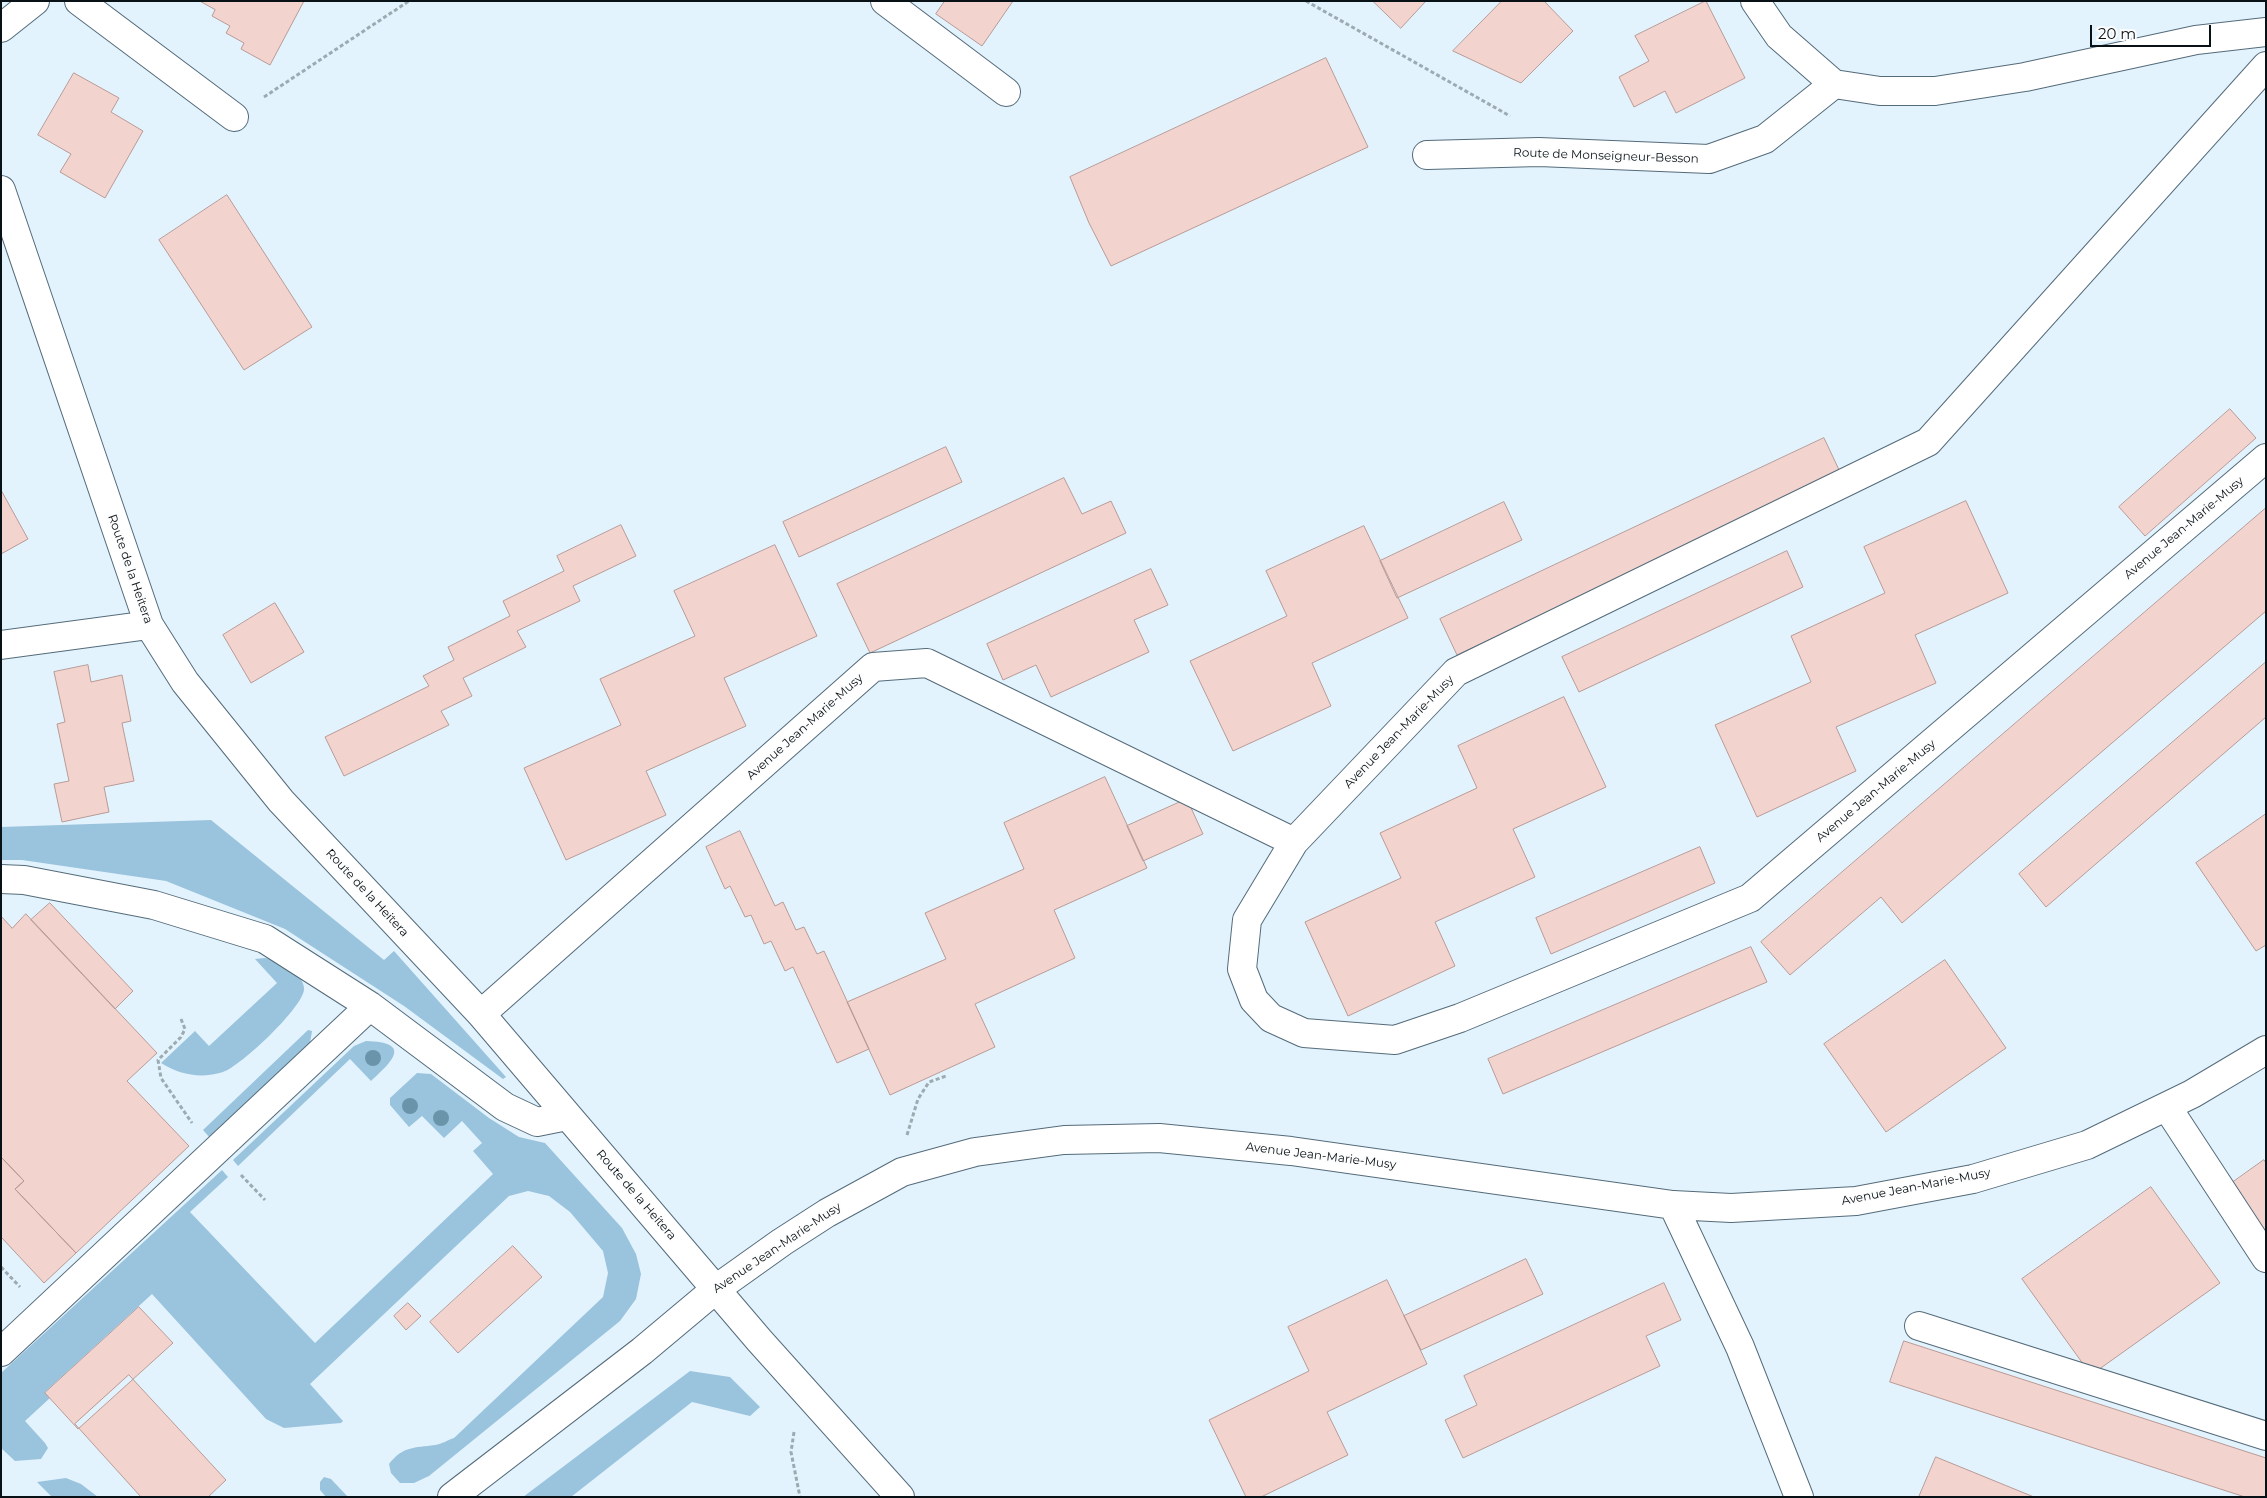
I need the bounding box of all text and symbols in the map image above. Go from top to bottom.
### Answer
scale bar [2092,15,2213,47]
text: 20 m [2098,24,2136,43]
street label: Route de Monseigneur-Besson [1513,146,1699,166]
street label: Avenue Jean-Marie-Musy [2121,474,2247,582]
street label: Route de la Heitera [105,512,155,626]
street label: Avenue Jean-Marie-Musy [744,671,866,783]
street label: Avenue Jean-Marie-Musy [1341,672,1457,792]
street label: Avenue Jean-Marie-Musy [1813,737,1939,845]
street label: Route de la Heitera [323,846,411,940]
street label: Avenue Jean-Marie-Musy [1245,1140,1397,1172]
street label: Route de la Heitera [593,1147,679,1243]
street label: Avenue Jean-Marie-Musy [1840,1165,1992,1209]
street label: Avenue Jean-Marie-Musy [710,1200,844,1296]

